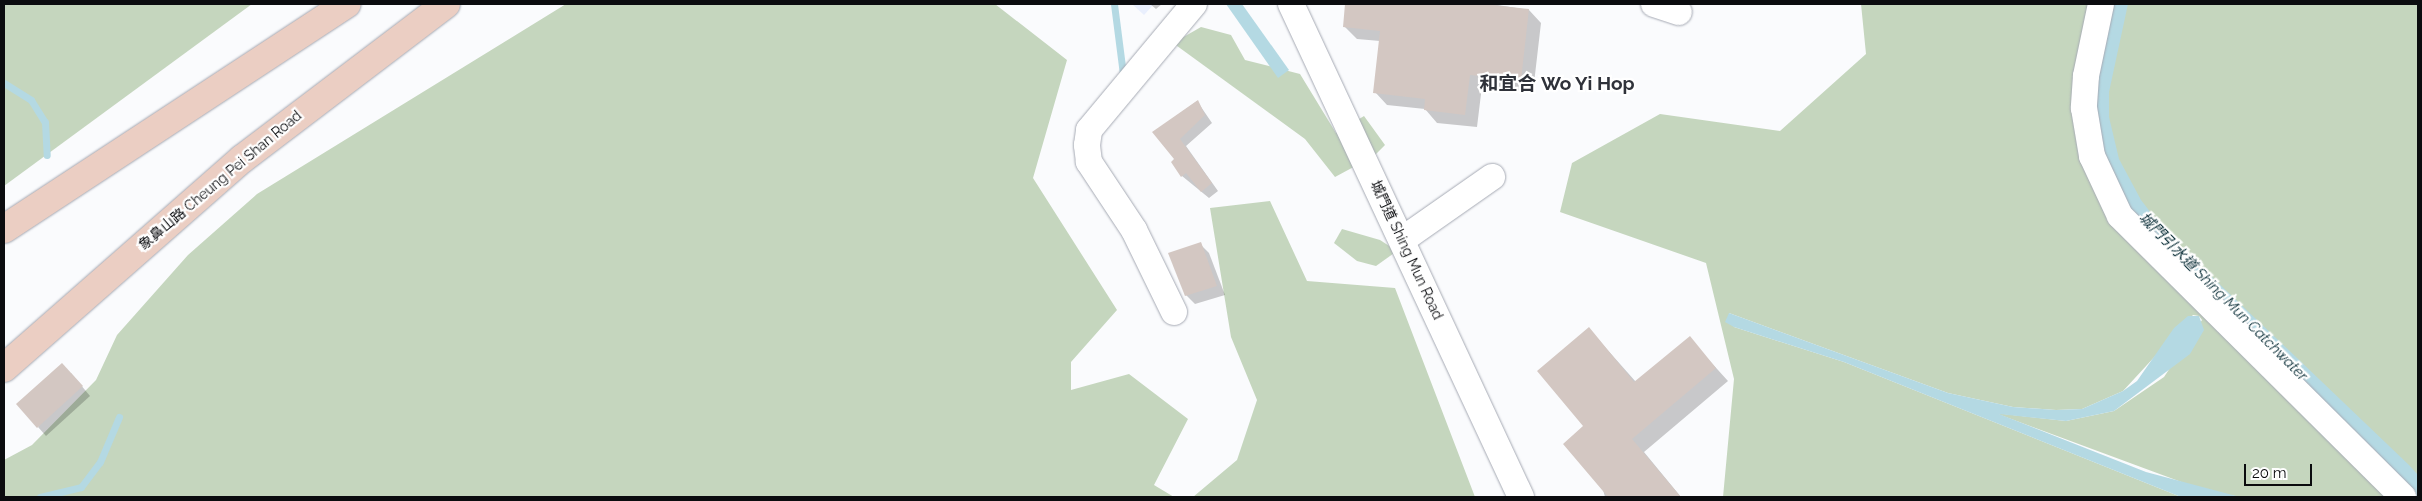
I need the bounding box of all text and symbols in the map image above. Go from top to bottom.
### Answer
district label: 和宜合 Wo Yi Hop [1479,73,1635,95]
street label: 象鼻山路 Cheung Pei Shan Road [135,107,305,253]
street label: 城門道 Shing Mun Road [1367,178,1447,322]
water label: 城門引水道 Shing Mun Catchwater [2135,209,2311,385]
scale bar [2247,454,2314,486]
text: 20 m [2252,464,2287,482]

